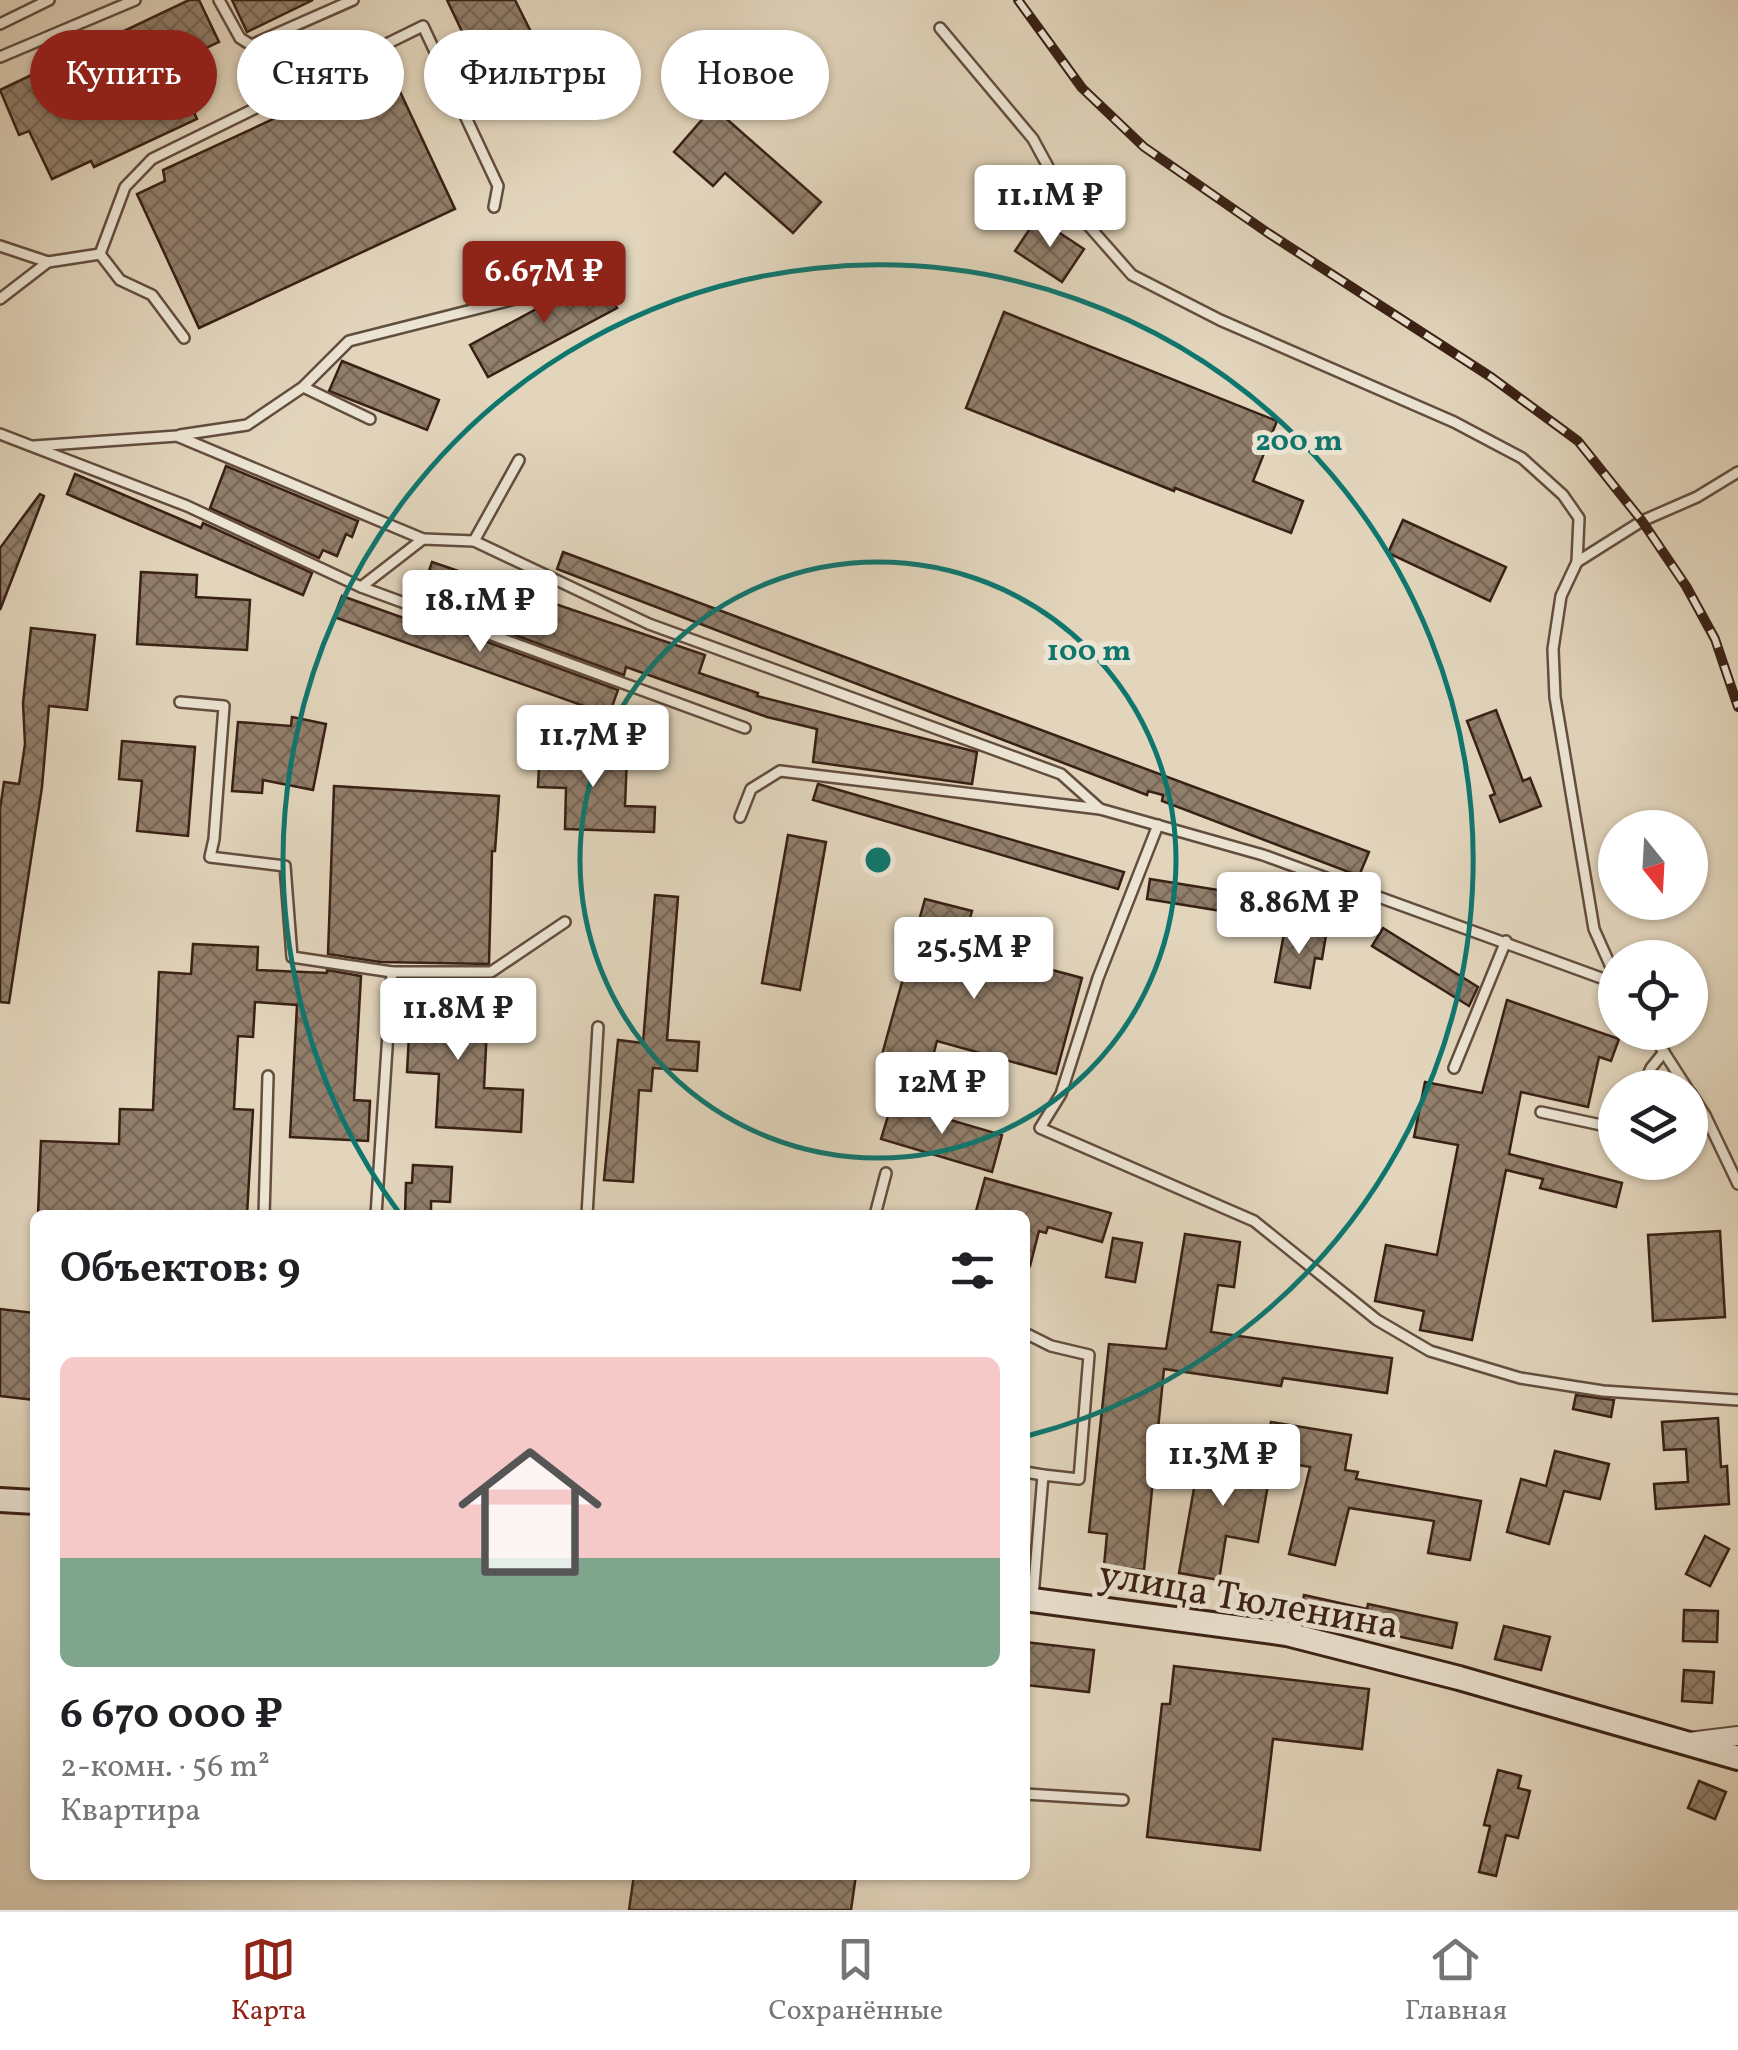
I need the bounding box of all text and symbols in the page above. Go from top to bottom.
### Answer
chip: Купить [30,30,217,120]
chip: Снять [237,30,404,120]
chip: Фильтры [424,30,641,120]
chip: Новое [661,30,829,120]
pin: 11.1M ₽ [958,165,1142,250]
text: 11.1M ₽ [997,175,1103,219]
pin: 6.67M ₽ [452,241,636,326]
text: 6.67M ₽ [485,251,603,295]
text: 200 m [1255,421,1343,463]
pin: 18.1M ₽ [388,570,572,655]
text: 18.1M ₽ [424,580,536,624]
text: 100 m [1047,631,1131,673]
pin: 11.7M ₽ [501,705,685,790]
text: 11.7M ₽ [539,715,647,759]
north arrow [1598,810,1708,920]
map controls [1598,810,1708,1180]
centre of rings [860,842,896,878]
pin: 8.86M ₽ [1207,872,1391,957]
text: 8.86M ₽ [1239,882,1359,926]
pin: 25.5M ₽ [882,917,1066,1002]
text: 25.5M ₽ [916,927,1032,971]
button: locate [1598,940,1708,1050]
pin: 11.8M ₽ [366,978,550,1063]
text: 11.8M ₽ [402,988,514,1032]
pin: 12M ₽ [872,1052,1012,1137]
text: 12M ₽ [898,1062,986,1106]
button: layers [1598,1070,1708,1180]
text: Объектов: 9 [60,1241,300,1300]
icon: filters [945,1243,1000,1298]
icon: home [440,1422,620,1602]
pin: 11.3M ₽ [1131,1424,1315,1509]
text: 11.3M ₽ [1168,1434,1278,1478]
street label: улица Тюленина [1094,1548,1403,1656]
text: 6 670 000 ₽ [60,1687,283,1746]
text: 2-комн. · 56 m² [60,1746,270,1790]
text: Квартира [60,1790,201,1834]
tab: Карта [231,1932,307,2031]
tab: Сохранённые [768,1932,943,2031]
tab: Главная [1405,1932,1507,2031]

